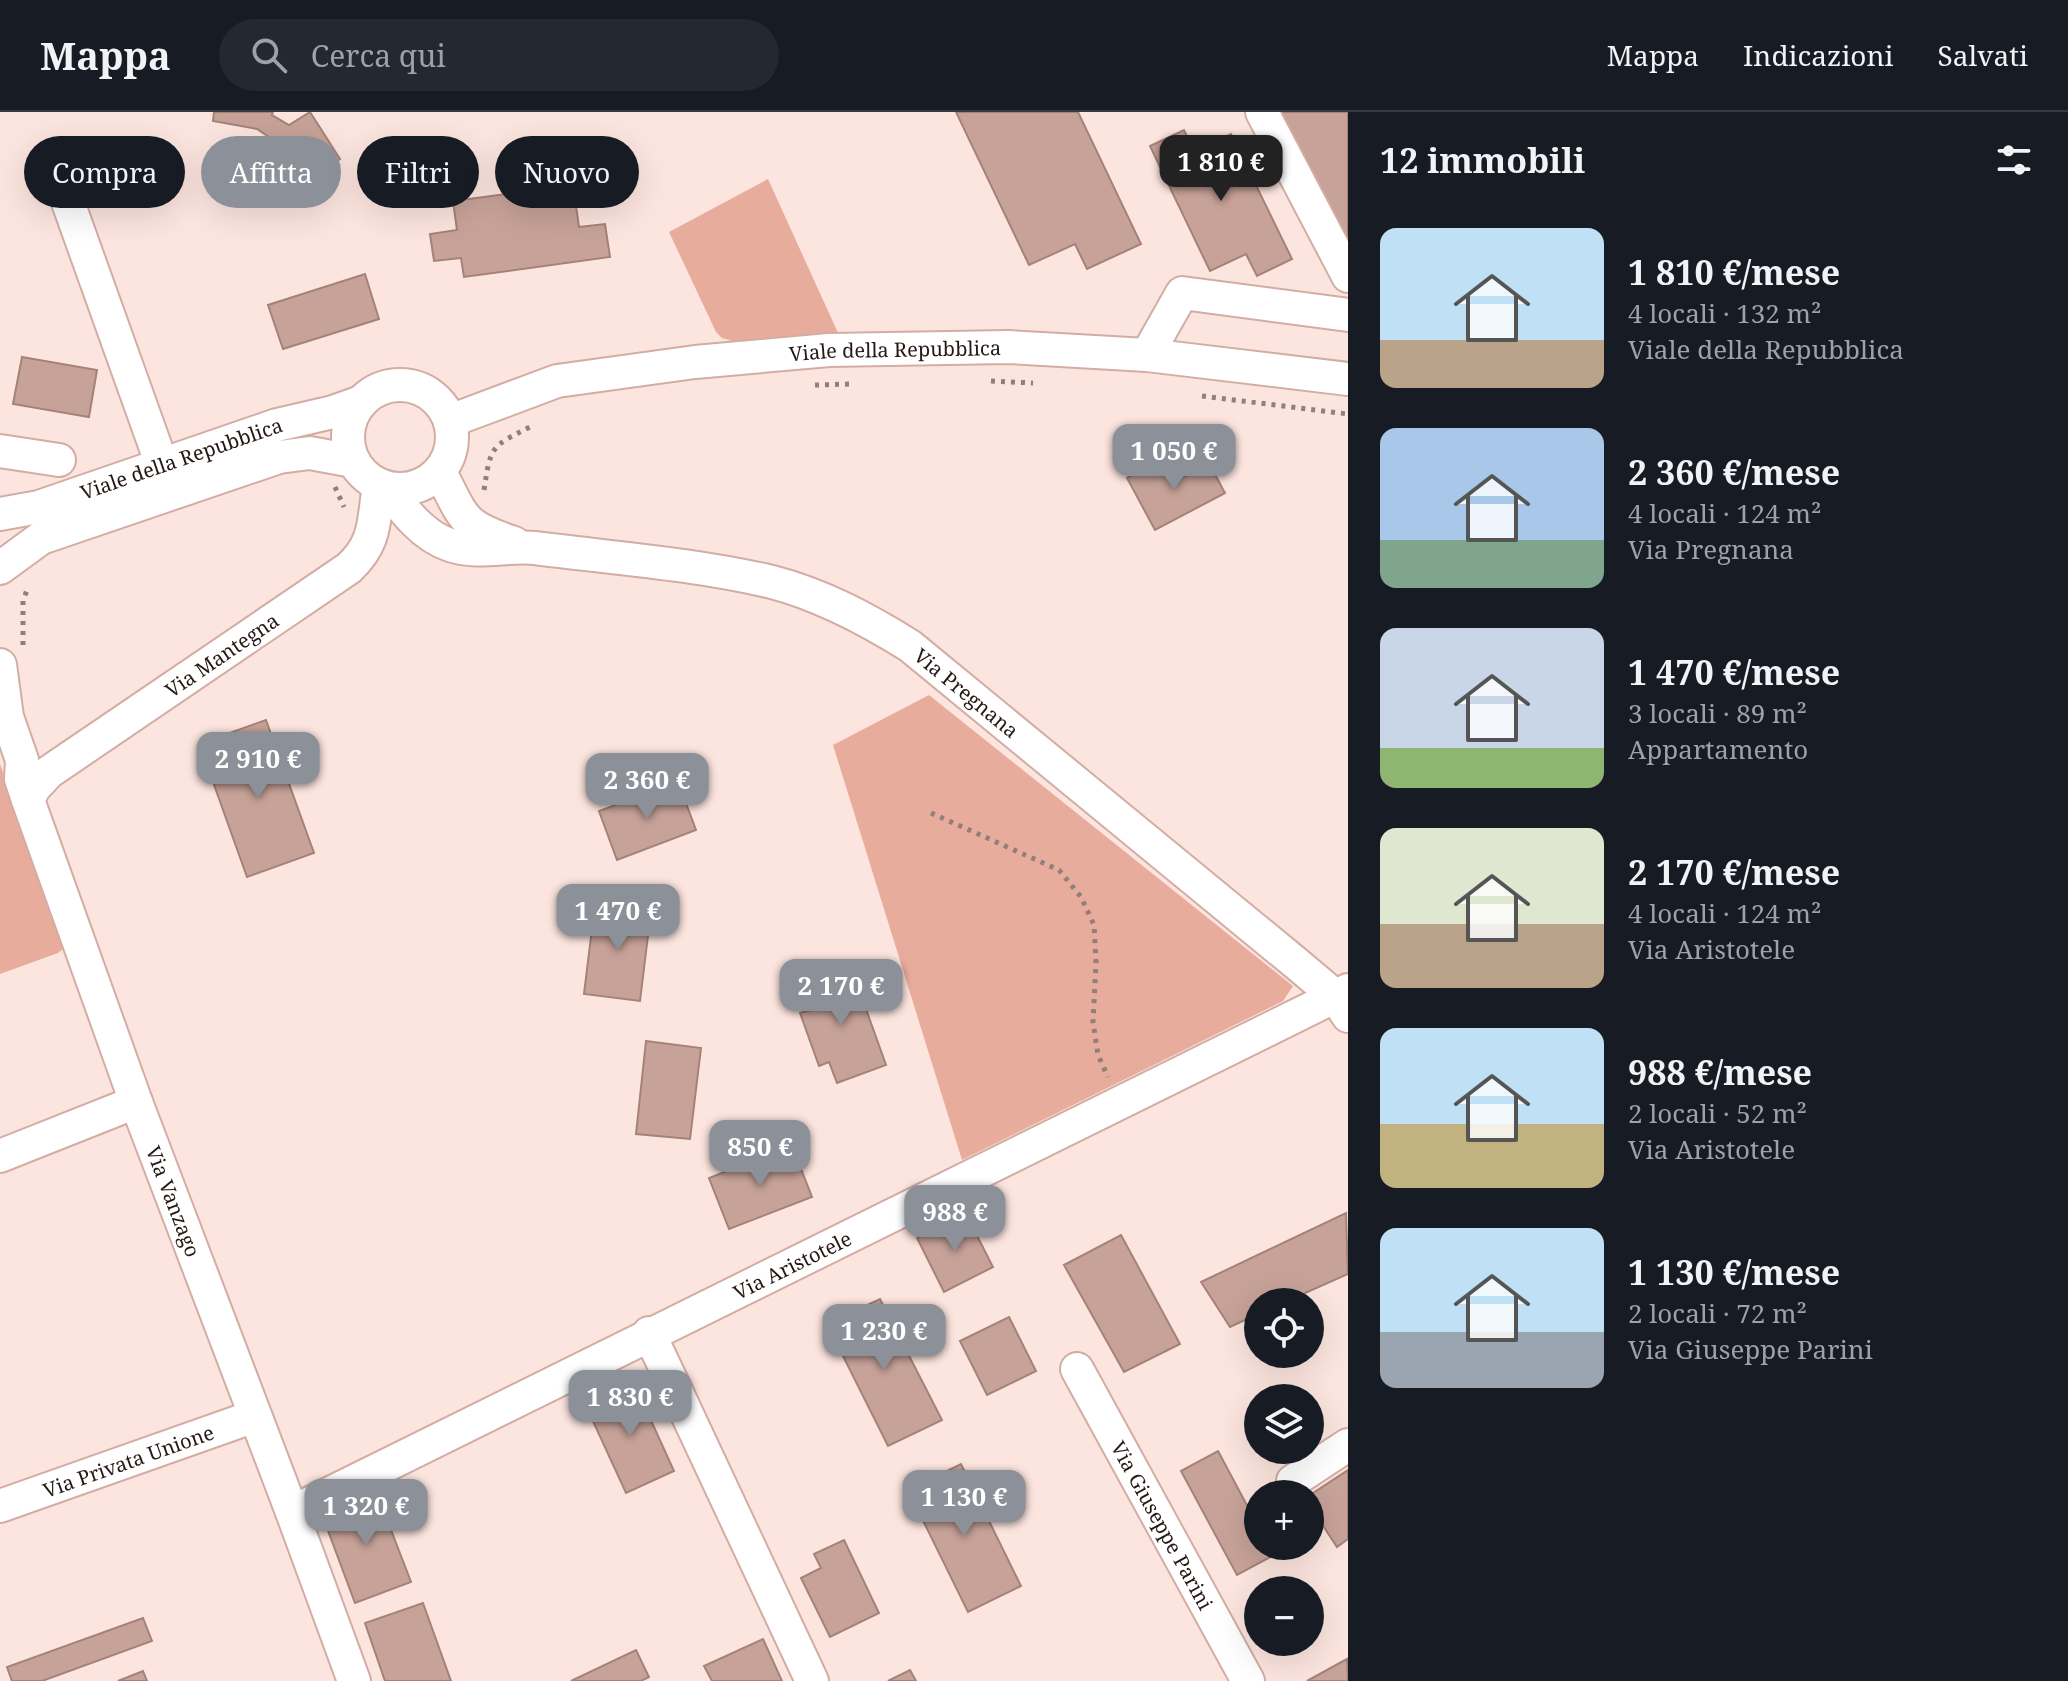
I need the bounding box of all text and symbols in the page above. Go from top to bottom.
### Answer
search box [219,19,779,91]
text: Mappa [40,29,171,81]
icon: search [247,33,291,77]
text: Cerca qui [311,35,446,76]
text: Mappa [1607,36,1699,74]
text: Indicazioni [1743,36,1894,74]
text: Salvati [1938,36,2028,74]
pin: 1 810 € [1147,135,1295,203]
chip: Compra [24,136,185,208]
chip: Affitta [201,136,341,208]
chip: Filtri [357,136,479,208]
chip: Nuovo [495,136,639,208]
text: 12 immobili [1380,137,1585,183]
icon: filters [1992,138,2036,182]
text: 1 810 € [1178,143,1264,179]
text: 1 810 €/mese [1628,249,1840,295]
icon: home [1444,260,1540,356]
text: 4 locali · 132 m² [1628,295,1822,331]
text: Viale della Repubblica [1628,331,1904,367]
street label: Viale della Repubblica [788,334,1001,367]
street label: Viale della Repubblica [76,411,286,505]
pin: 1 050 € [1100,424,1248,492]
text: 1 050 € [1131,432,1217,468]
text: 2 360 €/mese [1628,449,1840,495]
icon: home [1444,460,1540,556]
text: 4 locali · 124 m² [1628,495,1822,531]
text: Via Pregnana [1628,531,1794,567]
street label: Via Mantegna [159,606,284,703]
street label: Via Pregnana [909,642,1025,743]
text: 1 470 €/mese [1628,649,1840,695]
icon: home [1444,660,1540,756]
text: 3 locali · 89 m² [1628,695,1807,731]
text: Appartamento [1628,731,1808,767]
pin: 2 910 € [184,732,332,800]
text: 2 910 € [215,740,301,776]
pin: 2 360 € [573,753,721,821]
text: 2 360 € [604,761,690,797]
text: 2 170 €/mese [1628,849,1840,895]
icon: home [1444,860,1540,956]
pin: 1 470 € [544,884,692,952]
text: 1 470 € [575,892,661,928]
text: 4 locali · 124 m² [1628,895,1822,931]
text: Via Aristotele [1628,931,1795,967]
pin: 2 170 € [767,959,915,1027]
text: 2 170 € [798,967,884,1003]
text: 988 €/mese [1628,1049,1812,1095]
icon: home [1444,1060,1540,1156]
text: 2 locali · 52 m² [1628,1095,1807,1131]
pin: 850 € [704,1120,816,1188]
text: 850 € [727,1128,793,1164]
text: Via Aristotele [1628,1131,1795,1167]
street label: Via Vanzago [140,1142,207,1260]
pin: 988 € [899,1185,1011,1253]
text: 988 € [922,1193,988,1229]
street label: Via Aristotele [729,1224,856,1305]
text: 1 130 €/mese [1628,1249,1840,1295]
icon: home [1444,1260,1540,1356]
map controls [1244,1288,1324,1656]
button: locate [1244,1288,1324,1368]
text: 2 locali · 72 m² [1628,1295,1807,1331]
pin: 1 230 € [810,1304,958,1372]
text: 1 230 € [841,1312,927,1348]
text: Via Giuseppe Parini [1628,1331,1873,1367]
pin: 1 830 € [556,1370,704,1438]
text: 1 830 € [587,1378,673,1414]
button: layers [1244,1384,1324,1464]
street label: Via Privata Unione [39,1418,217,1503]
street label: Via Giuseppe Parini [1105,1436,1220,1615]
pin: 1 130 € [890,1470,1038,1538]
text: 1 130 € [921,1478,1007,1514]
pin: 1 320 € [292,1479,440,1547]
button: + [1244,1480,1324,1560]
text: 1 320 € [323,1487,409,1523]
button: − [1244,1576,1324,1656]

